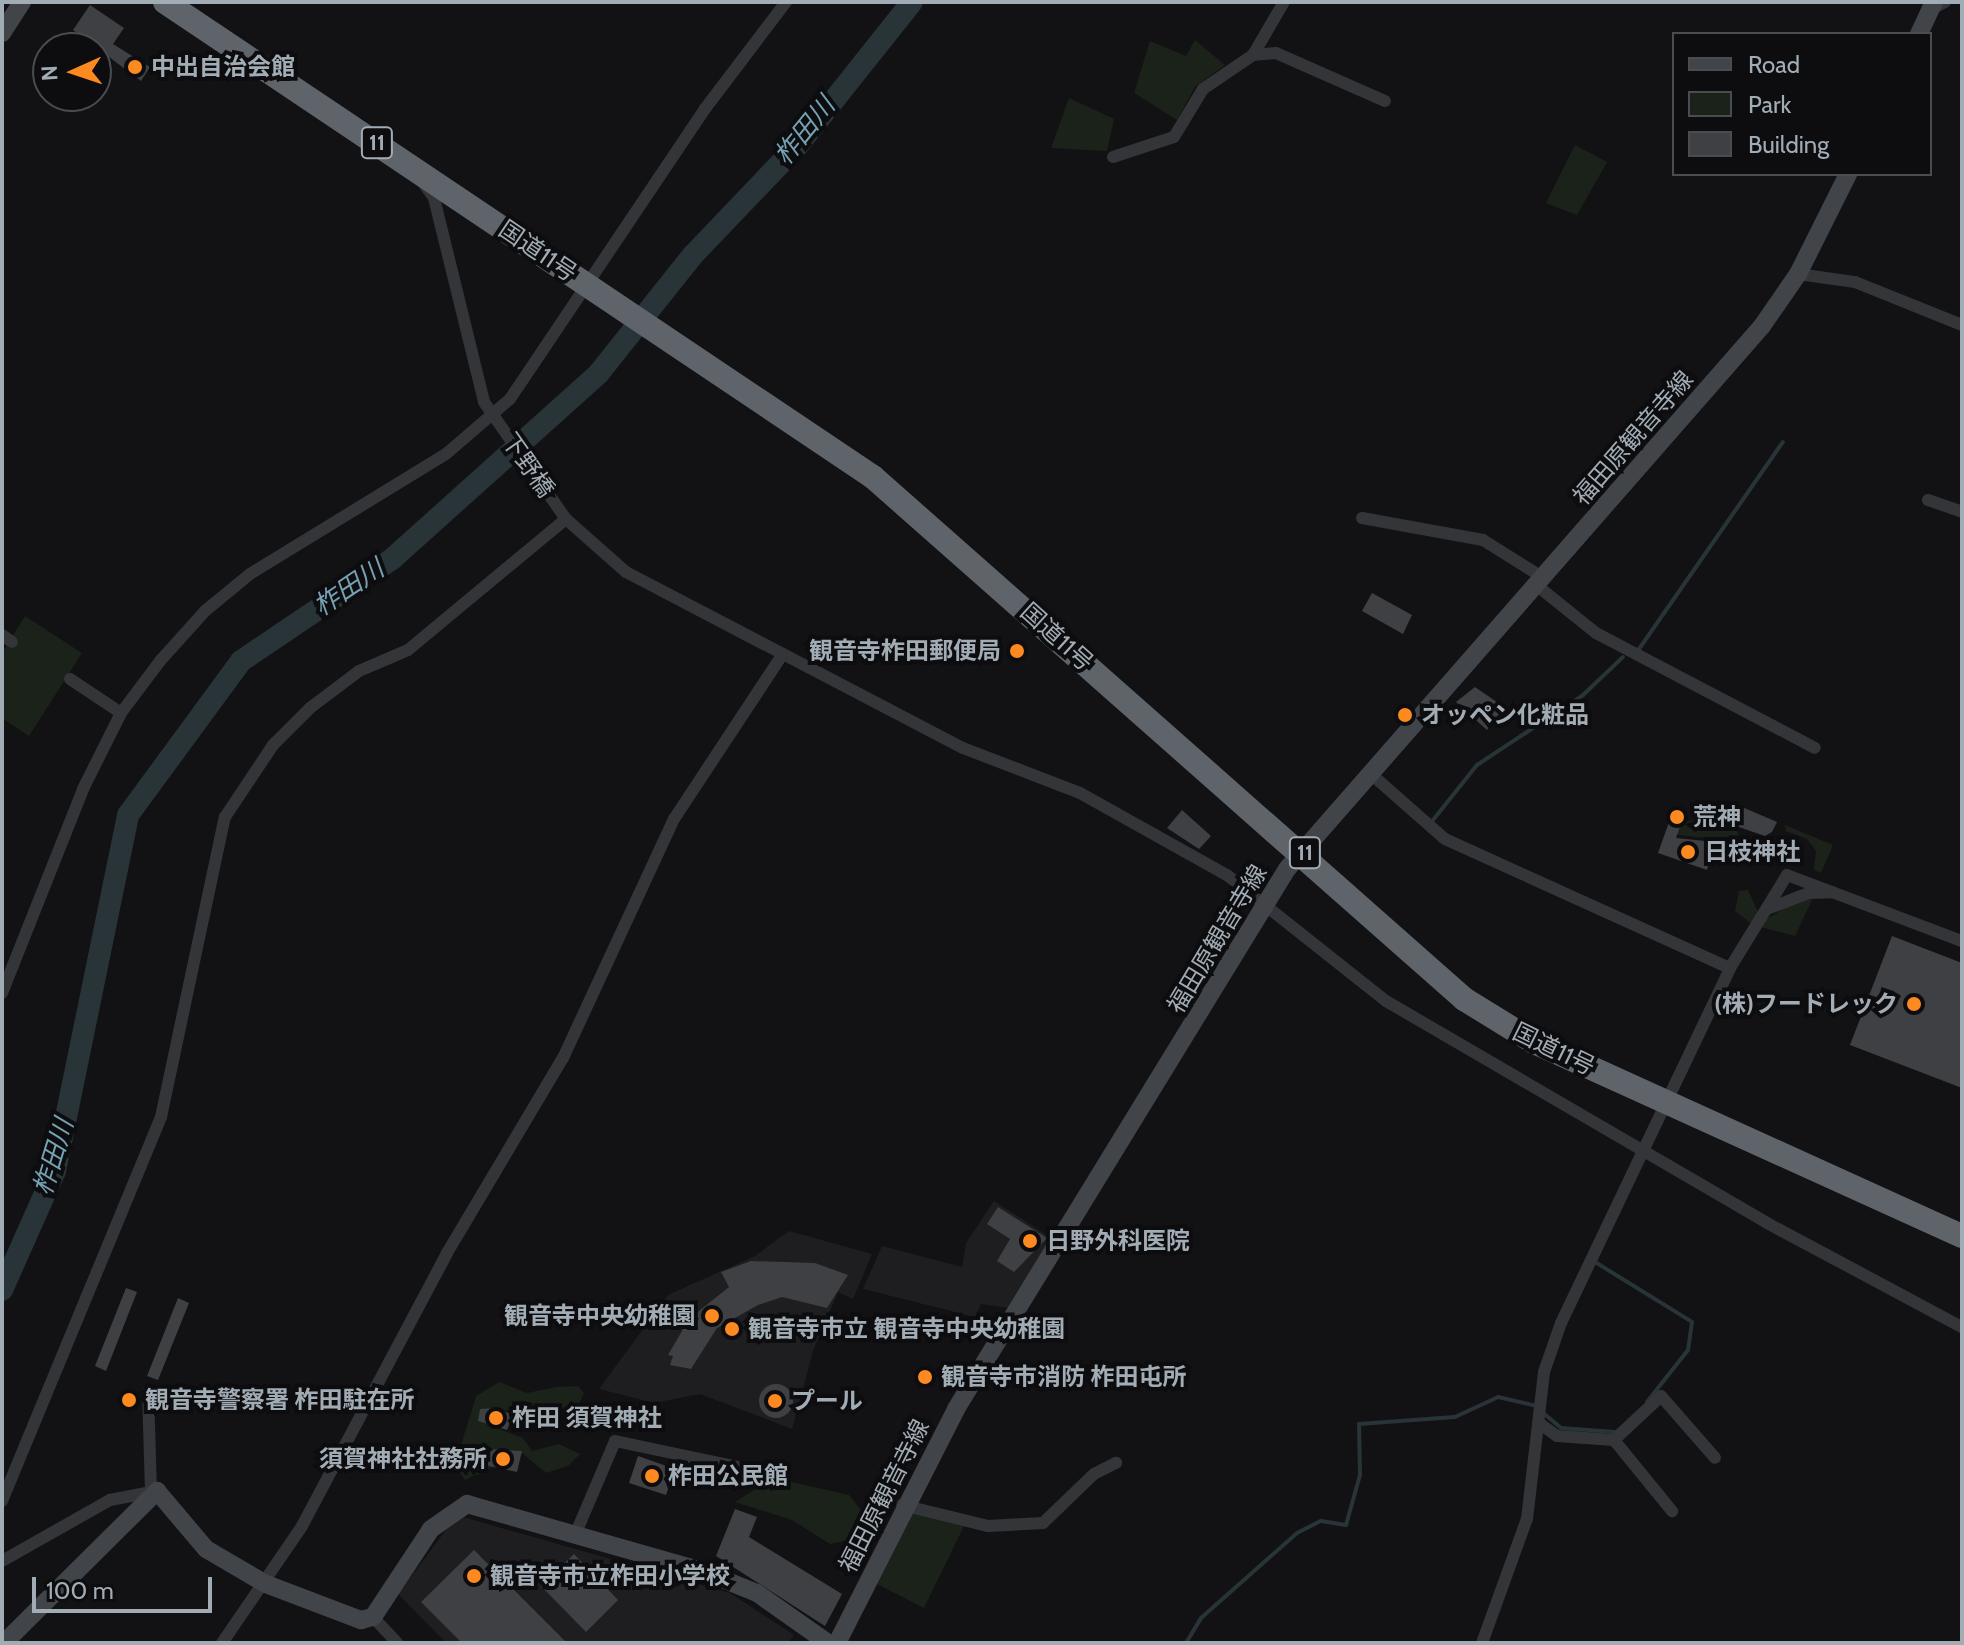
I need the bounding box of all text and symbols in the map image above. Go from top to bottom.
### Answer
north arrow [32,32,112,112]
legend [1672,32,1932,176]
text: Road [1748,50,1800,79]
place label: 中出自治会館 [151,53,295,81]
marker: 中出自治会館 [126,58,144,76]
text: N [36,65,63,82]
text: Park [1748,90,1791,119]
water label: 柞田川 [768,91,842,171]
road number: 11 [359,125,395,161]
text: Building [1748,130,1829,159]
street label: 国道11号 [494,215,582,287]
street label: 福田原観音寺線 [1567,365,1699,511]
street label: 下野橋 [496,427,560,503]
water label: 柞田川 [308,553,390,623]
street label: 国道11号 [1015,597,1099,677]
place label: 観音寺柞田郵便局 [809,637,1001,665]
marker: 観音寺柞田郵便局 [1008,642,1026,660]
place label: オッペン化粧品 [1421,701,1589,729]
marker: オッペン化粧品 [1396,706,1414,724]
place label: 荒神 [1693,803,1741,831]
marker: 荒神 [1668,808,1686,826]
road number: 11 [1287,835,1323,871]
place label: 日枝神社 [1704,838,1800,866]
marker: 日枝神社 [1679,843,1697,861]
street label: 福田原観音寺線 [1161,860,1273,1018]
place label: (株)フードレック [1714,990,1898,1018]
marker: (株)フードレック [1905,995,1923,1013]
street label: 国道11号 [1508,1017,1600,1081]
water label: 柞田川 [28,1115,80,1199]
place label: 日野外科医院 [1046,1227,1190,1255]
marker: 日野外科医院 [1021,1232,1039,1250]
place label: 観音寺中央幼稚園 [504,1302,696,1330]
marker: 観音寺中央幼稚園 [703,1307,721,1325]
place label: 観音寺市立 観音寺中央幼稚園 [748,1315,1065,1343]
marker: 観音寺市立 観音寺中央幼稚園 [723,1320,741,1338]
place label: 観音寺市消防 柞田屯所 [941,1363,1186,1391]
marker: 観音寺市消防 柞田屯所 [916,1368,934,1386]
place label: 観音寺警察署 柞田駐在所 [145,1386,414,1414]
place label: プール [791,1387,863,1415]
marker: 観音寺警察署 柞田駐在所 [120,1391,138,1409]
marker: プール [766,1392,784,1410]
place label: 柞田 須賀神社 [512,1404,661,1432]
marker: 柞田 須賀神社 [487,1409,505,1427]
street label: 福田原観音寺線 [833,1415,935,1577]
place label: 須賀神社社務所 [319,1445,487,1473]
marker: 須賀神社社務所 [494,1450,512,1468]
place label: 柞田公民館 [668,1462,788,1490]
marker: 柞田公民館 [643,1467,661,1485]
scale bar [36,1561,216,1611]
place label: 観音寺市立柞田小学校 [490,1562,730,1590]
marker: 観音寺市立柞田小学校 [465,1567,483,1585]
text: 100 m [46,1576,114,1605]

